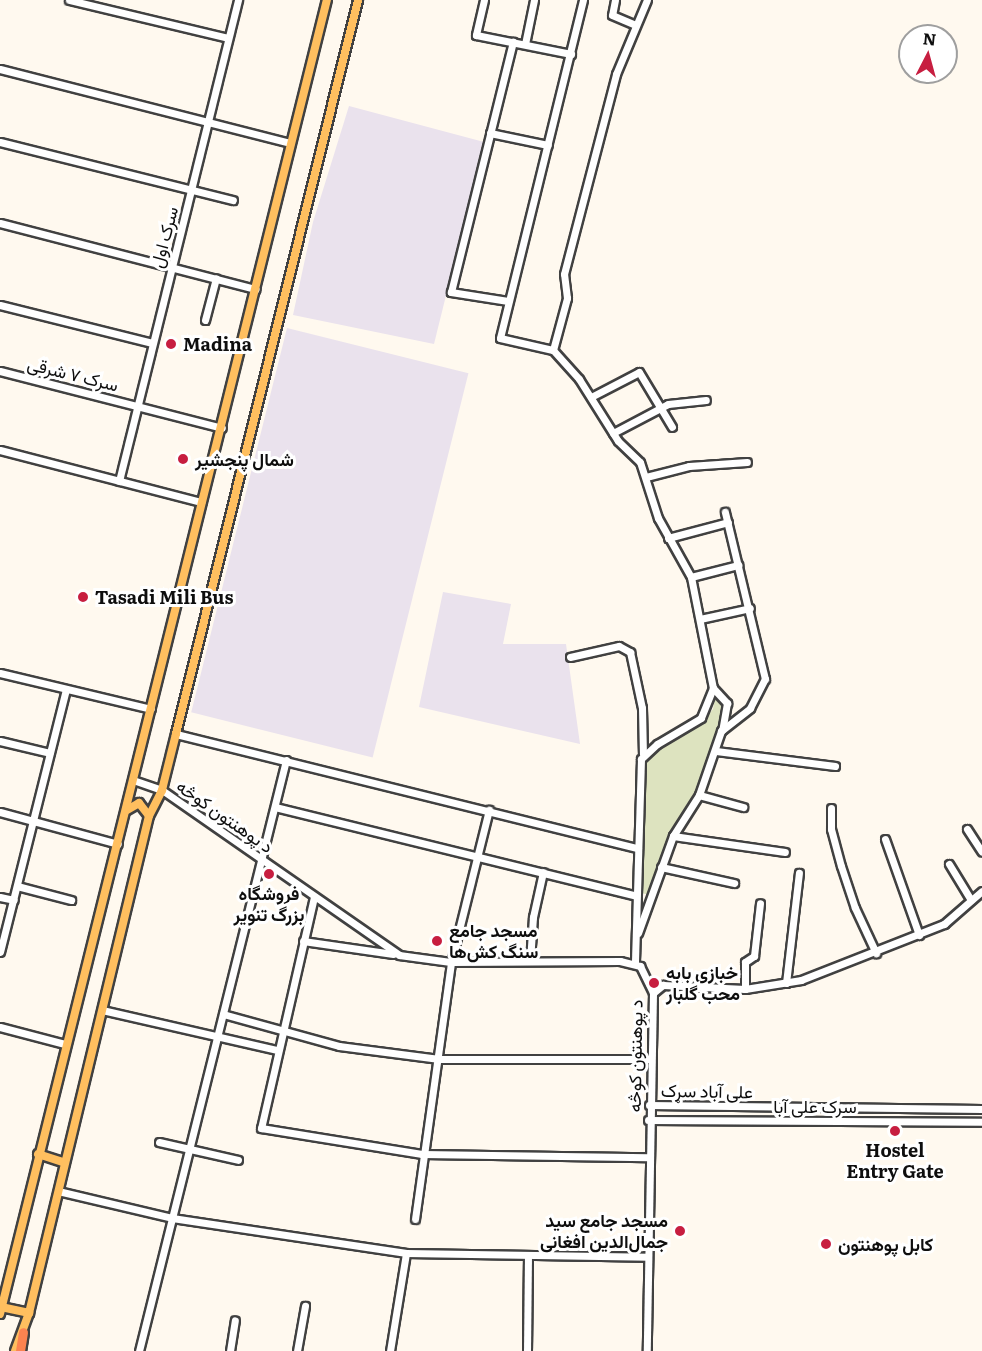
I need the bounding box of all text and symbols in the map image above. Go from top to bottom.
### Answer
north arrow [898,24,958,84]
text: N [922,25,938,51]
street label: سرک‌ اول [145,204,183,270]
place label: Madina [183,333,252,355]
marker: Madina [164,337,178,351]
street label: سرک ۷ شرقی [25,352,121,396]
place label: شمال پنجشیر [195,448,294,470]
marker: شمال پنجشیر [176,452,190,466]
place label: Tasadi Mili Bus [95,586,234,608]
marker: Tasadi Mili Bus [76,590,90,604]
street label: د پوهنتون کوڅه [173,775,277,857]
marker: فروشگاه بزرگ تنویر [262,867,276,881]
place label: فروشگاه بزرگ تنویر [234,883,304,926]
place label: مسجد جامع سنگ کش‌ها [449,920,538,962]
marker: مسجد جامع سنگ کش‌ها [430,934,444,948]
place label: خبازی بابه محب گلبار [666,962,740,1004]
marker: خبازی بابه محب گلبار [647,976,661,990]
street label: د پوهنتون کوڅه [623,999,647,1113]
street label: علی آباد سړک [661,1079,753,1103]
street label: سرک علی آبا [773,1095,857,1117]
marker: Hostel Entry Gate [888,1124,902,1138]
place label: Hostel Entry Gate [846,1140,944,1182]
place label: مسجد جامع سید جمال‌الدین افغانی [540,1210,668,1252]
marker: مسجد جامع سید جمال‌الدین افغانی [673,1224,687,1238]
place label: کابل پوهنتون [838,1233,933,1255]
marker: کابل پوهنتون [819,1237,833,1251]

